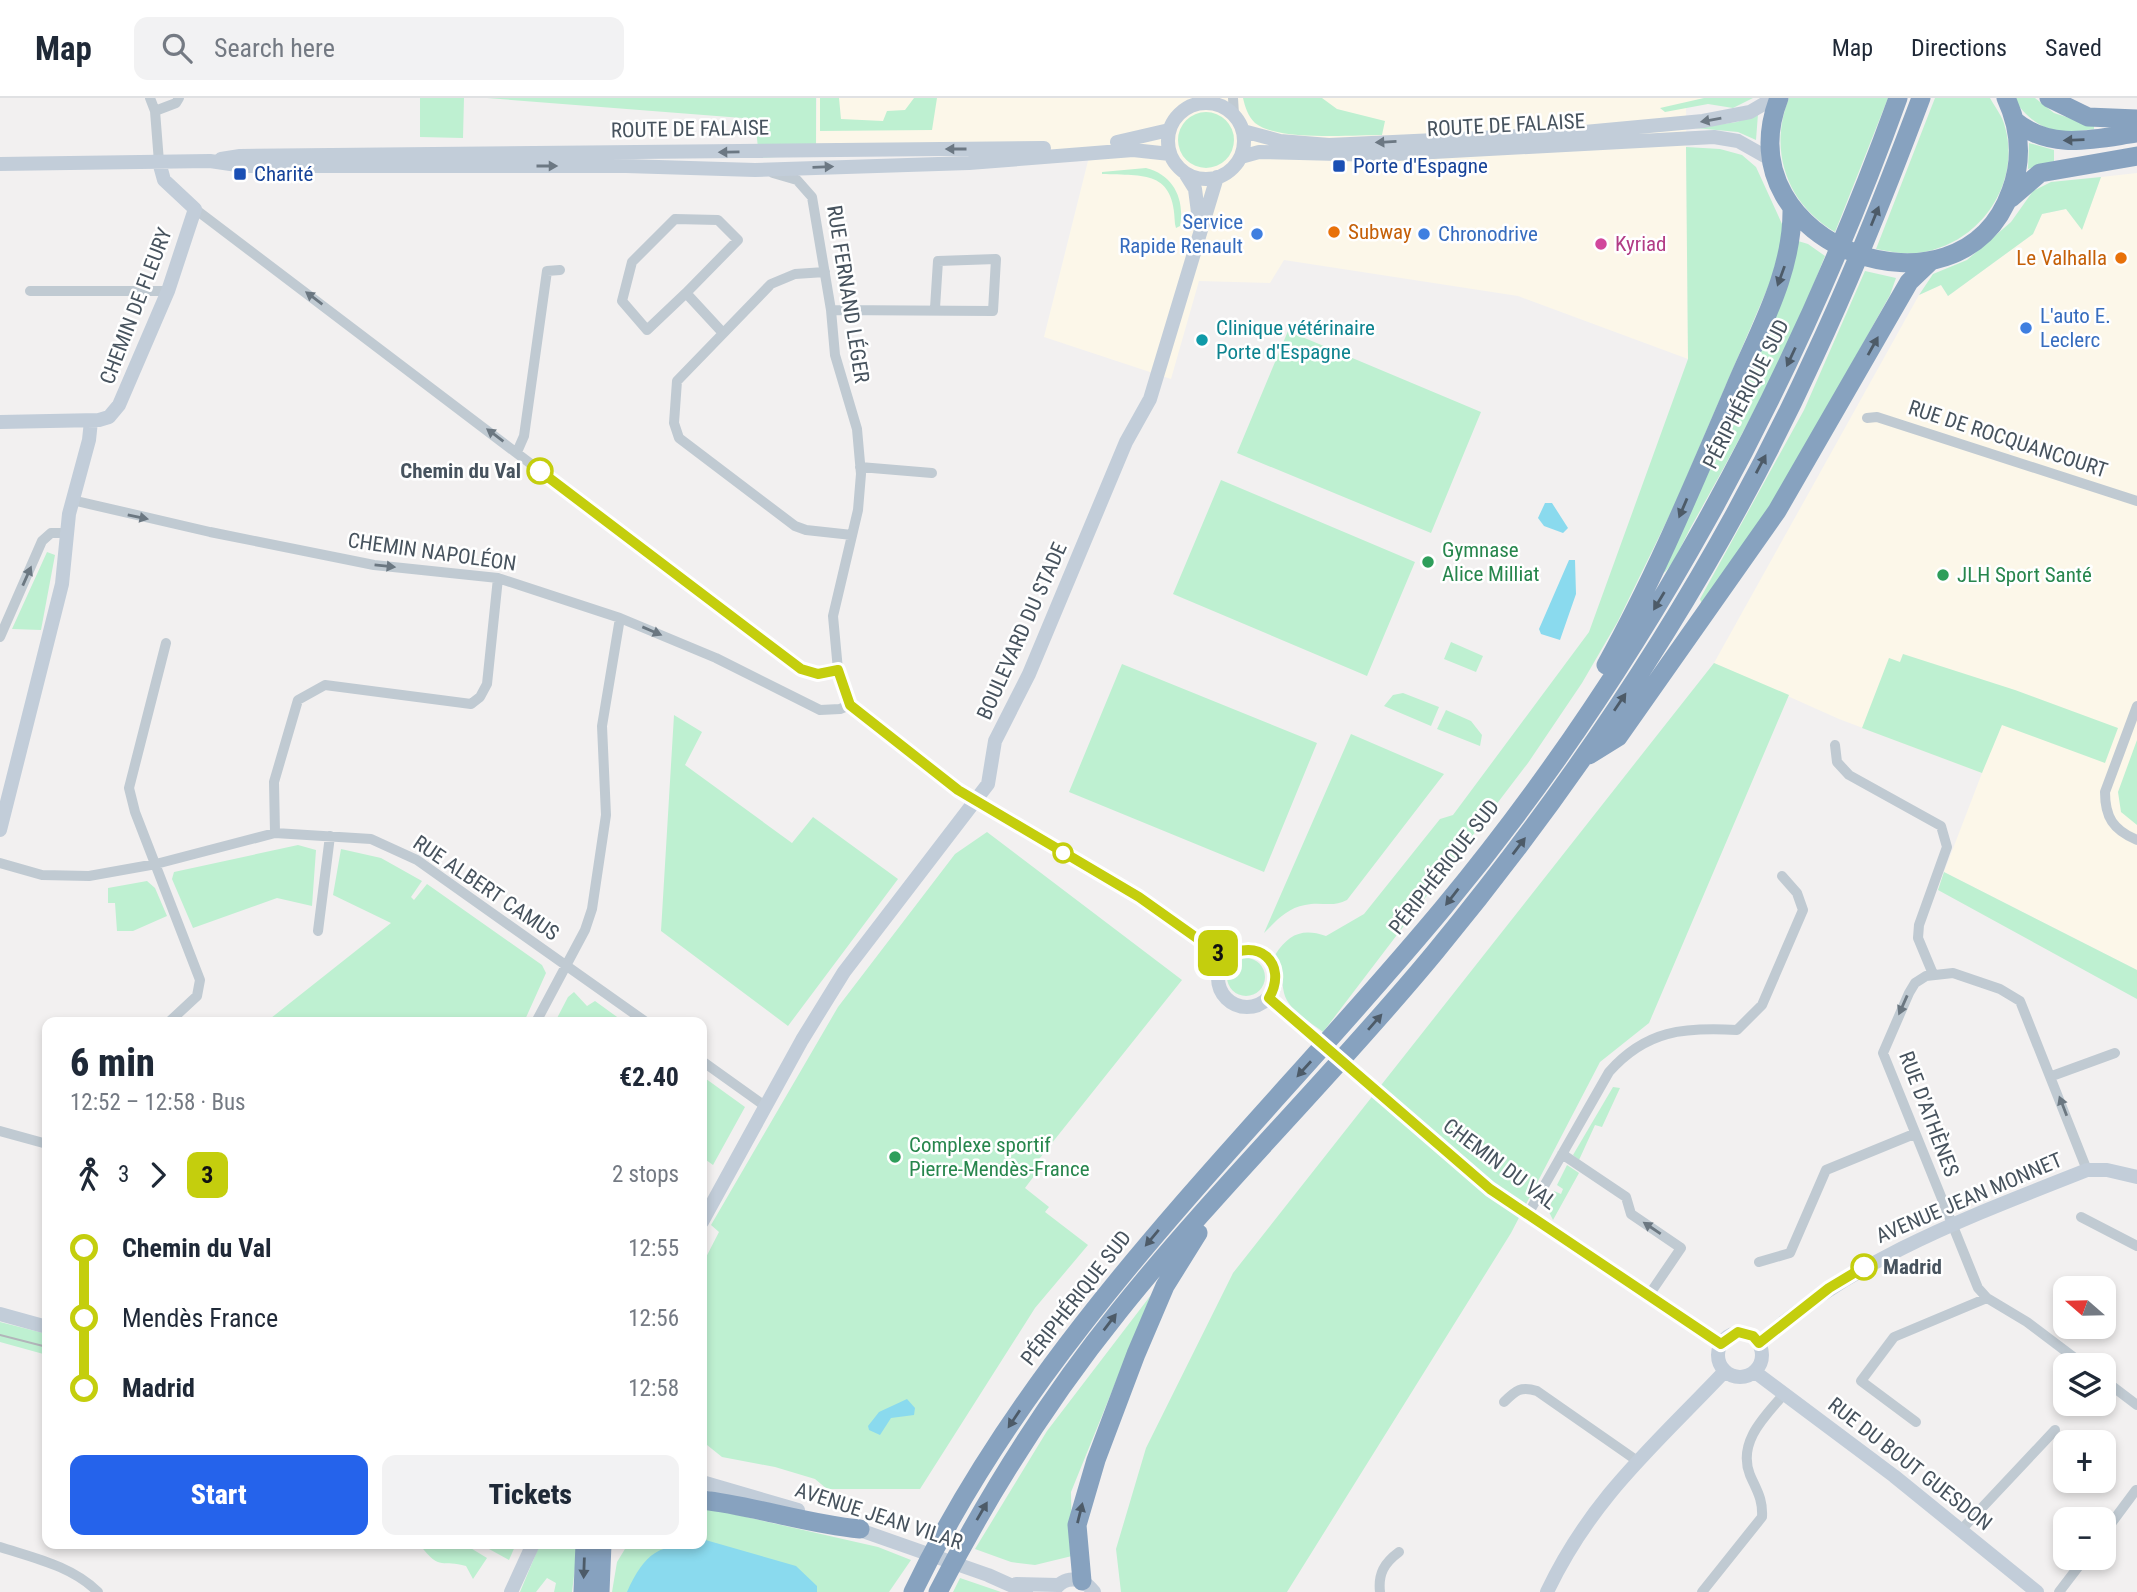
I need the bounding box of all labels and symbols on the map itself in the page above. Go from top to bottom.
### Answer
street label: ROUTE DE FALAISE [1426,109,1586,141]
one-way arrow [1700,114,1722,125]
street label: ROUTE DE FALAISE [611,116,769,142]
one-way arrow [2062,134,2084,146]
one-way arrow [1375,137,1397,148]
one-way arrow [945,143,967,155]
one-way arrow [717,146,739,158]
place label: Porte d'Espagne [1353,154,1488,178]
marker: Porte d'Espagne [1331,158,1347,174]
one-way arrow [536,160,558,172]
place label: Charité [254,162,314,186]
one-way arrow [813,162,835,173]
marker: Charité [232,166,248,182]
street label: RUE FERNAND LÉGER [822,204,874,384]
one-way arrow [1870,206,1881,227]
place label: Service Rapide Renault [1119,210,1243,258]
place label: Subway [1348,220,1412,244]
place label: Chronodrive [1438,222,1538,246]
street label: CHEMIN DE FLEURY [95,224,177,388]
marker: Subway [1326,224,1342,240]
marker: Service Rapide Renault [1249,226,1265,242]
marker: Chronodrive [1416,226,1432,242]
place label: Kyriad [1615,232,1667,256]
marker: Kyriad [1593,236,1609,252]
place label: Le Valhalla [2016,246,2107,270]
marker: Le Valhalla [2113,250,2129,266]
one-way arrow [1775,265,1786,286]
one-way arrow [305,291,323,305]
place label: L'auto E. Leclerc [2040,304,2111,352]
street label: PÉRIPHÉRIQUE SUD [1698,315,1794,473]
place label: Clinique vétérinaire Porte d'Espagne [1216,316,1375,364]
marker: L'auto E. Leclerc [2018,320,2034,336]
marker: Clinique vétérinaire Porte d'Espagne [1194,332,1210,348]
one-way arrow [1868,336,1879,356]
one-way arrow [1785,347,1796,368]
street label: RUE DE ROCQUANCOURT [1905,395,2111,483]
one-way arrow [486,429,504,443]
one-way arrow [1755,454,1767,474]
marker: Chemin du Val [527,458,553,484]
place label: Chemin du Val [400,459,521,483]
one-way arrow [1678,498,1689,519]
one-way arrow [127,511,149,522]
street label: CHEMIN NAPOLÉON [346,528,518,576]
place label: Gymnase Alice Milliat [1442,538,1540,586]
street label: BOULEVARD DU STADE [972,539,1072,723]
marker: Gymnase Alice Milliat [1420,554,1436,570]
one-way arrow [374,561,396,572]
place label: JLH Sport Santé [1957,563,2092,587]
one-way arrow [21,565,32,586]
marker: JLH Sport Santé [1935,567,1951,583]
one-way arrow [1653,591,1666,610]
one-way arrow [642,625,662,637]
one-way arrow [1614,692,1627,712]
street label: PÉRIPHÉRIQUE SUD [1384,795,1504,939]
street label: RUE ALBERT CAMUS [409,830,563,946]
one-way arrow [1511,837,1525,855]
unlabelled marker [1053,843,1073,863]
one-way arrow [1445,887,1460,905]
line badge: 3 [1195,930,1241,976]
one-way arrow [1898,994,1909,1015]
one-way arrow [1367,1013,1383,1031]
street label: RUE D'ATHÈNES [1894,1048,1964,1180]
one-way arrow [1296,1060,1312,1077]
one-way arrow [2058,1096,2069,1117]
street label: CHEMIN DU VAL [1438,1113,1562,1215]
place label: Complexe sportif Pierre-Mendès-France [909,1133,1090,1181]
street label: AVENUE JEAN MONNET [1872,1148,2066,1248]
marker: Complexe sportif Pierre-Mendès-France [887,1149,903,1165]
one-way arrow [1642,1222,1661,1235]
street label: PÉRIPHÉRIQUE SUD [1016,1226,1136,1370]
one-way arrow [1144,1229,1159,1247]
marker: Madrid [1851,1254,1877,1280]
place label: Madrid [1883,1255,1942,1279]
north arrow [2053,1276,2116,1339]
one-way arrow [1102,1314,1117,1332]
street label: RUE DU BOUT GUESDON [1823,1393,1997,1535]
one-way arrow [1007,1410,1021,1428]
street label: AVENUE JEAN VILAR [792,1478,966,1554]
one-way arrow [976,1501,988,1520]
one-way arrow [1075,1502,1086,1524]
one-way arrow [578,1557,589,1579]

